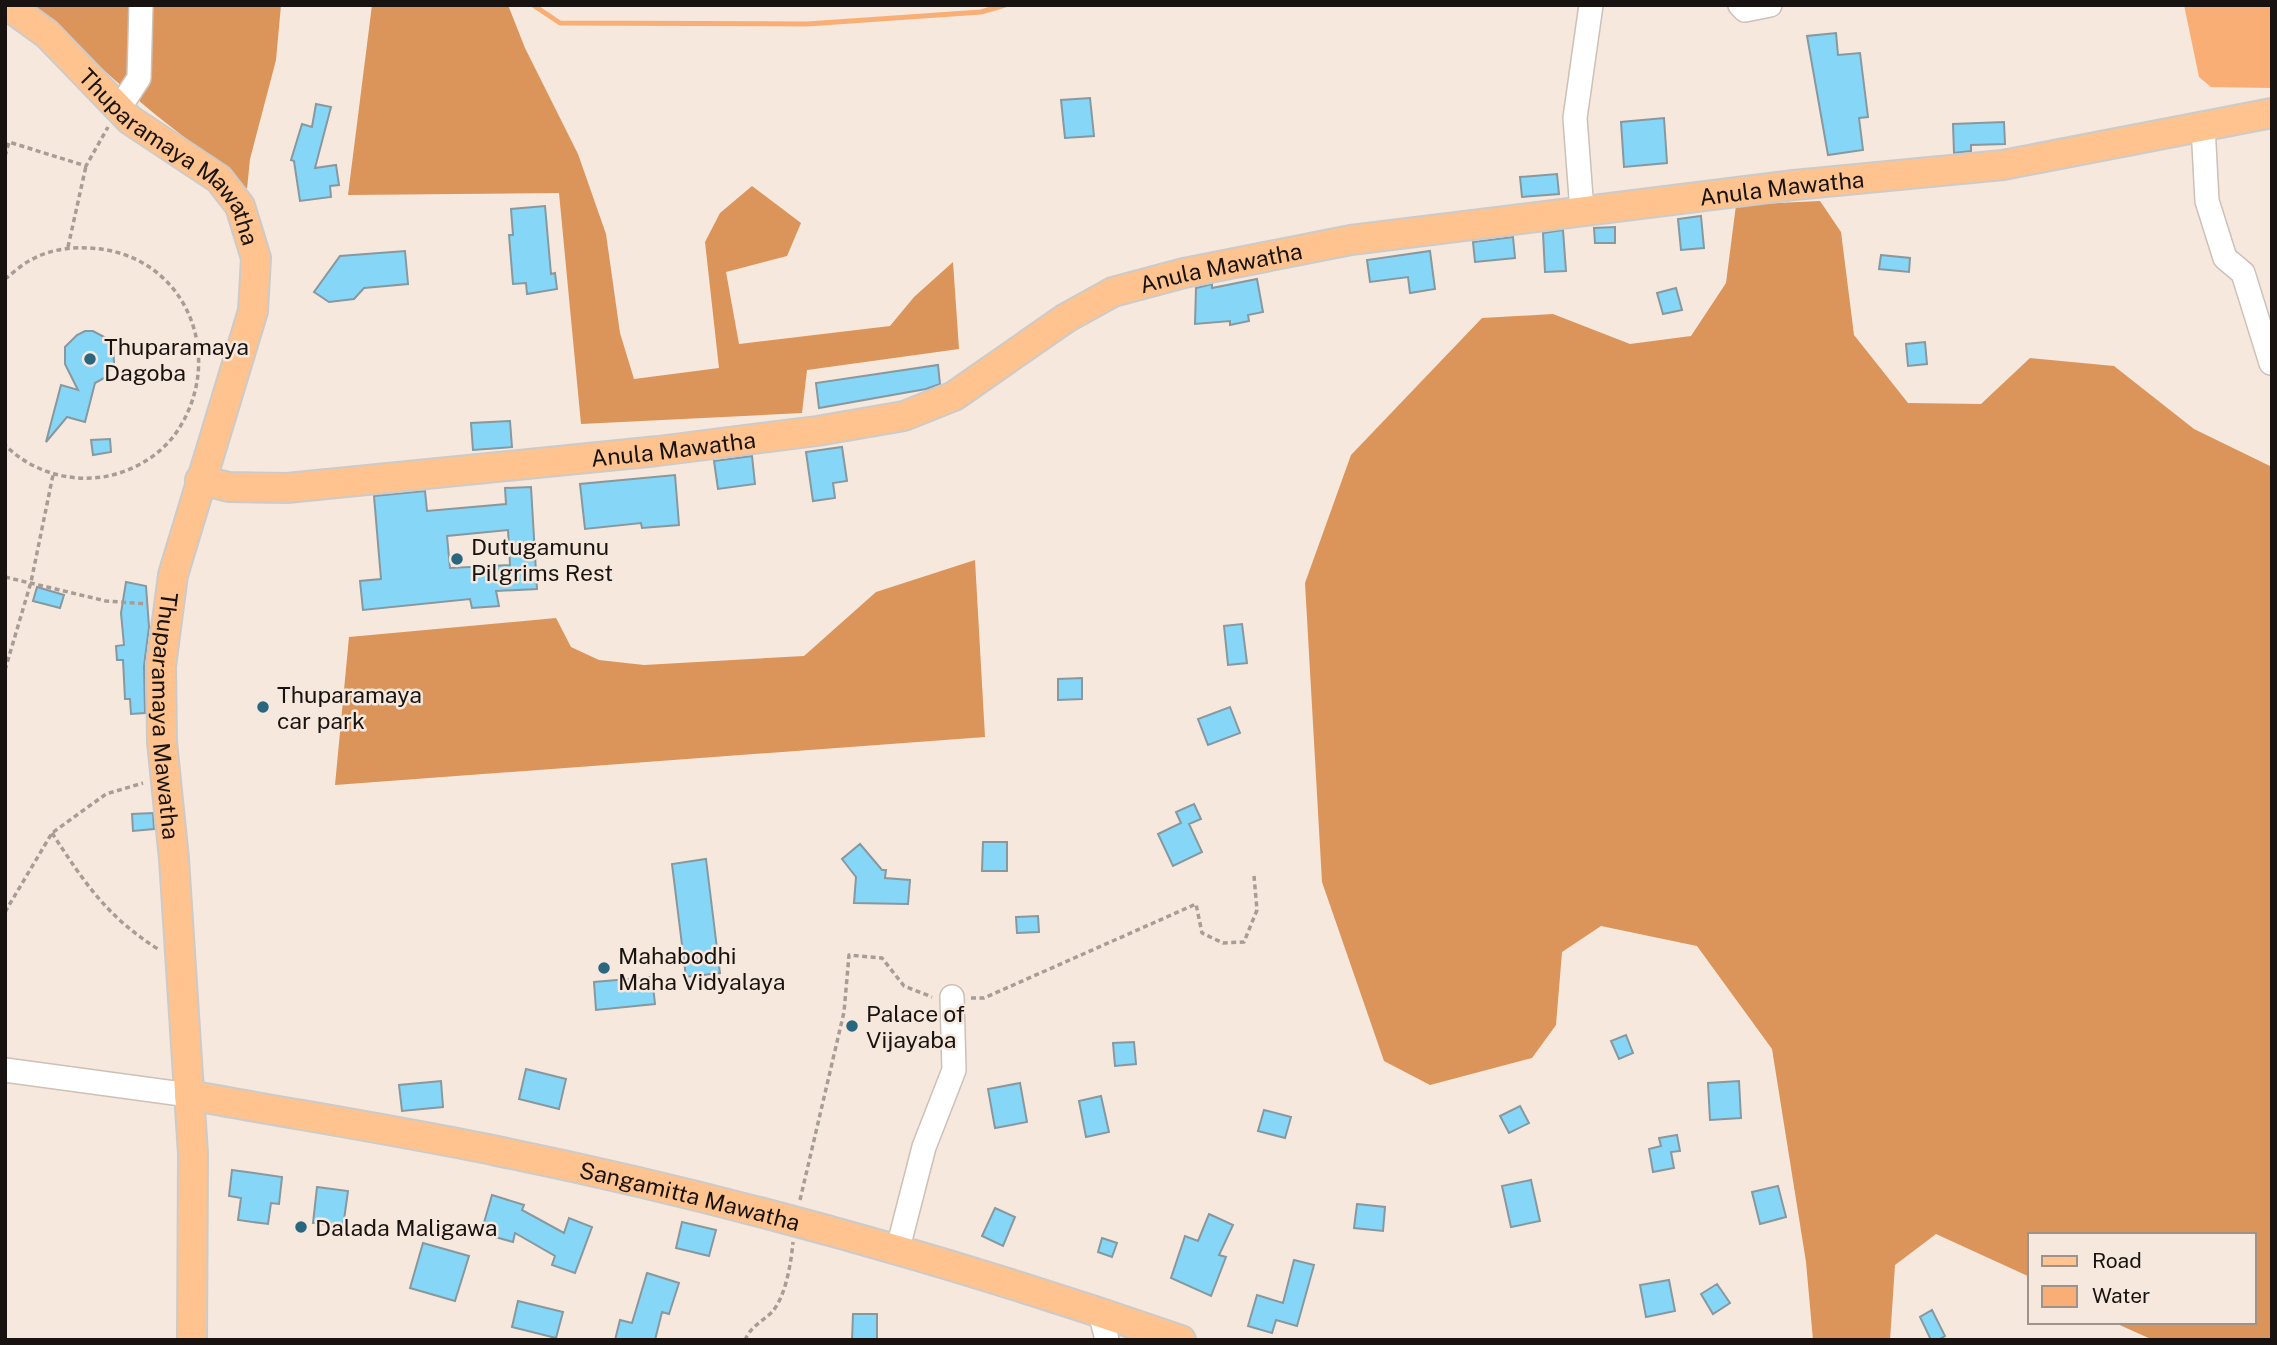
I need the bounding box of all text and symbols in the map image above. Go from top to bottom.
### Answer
street label: Thuparamaya Mawatha [74,62,265,248]
street label: Anula Mawatha [1698,165,1865,210]
street label: Anula Mawatha [1136,236,1304,298]
place label: Thuparamaya Dagoba [104,333,249,386]
marker: Thuparamaya Dagoba [82,351,98,367]
street label: Anula Mawatha [589,425,757,471]
place label: Dutugamunu Pilgrims Rest [471,533,613,586]
marker: Dutugamunu Pilgrims Rest [449,551,465,567]
street label: Thuparamaya Mawatha [147,591,185,841]
place label: Thuparamaya car park [277,681,422,734]
marker: Thuparamaya car park [255,699,271,715]
place label: Mahabodhi Maha Vidyalaya [618,942,786,995]
marker: Mahabodhi Maha Vidyalaya [596,960,612,976]
place label: Palace of Vijayaba [866,1000,965,1053]
marker: Palace of Vijayaba [844,1018,860,1034]
street label: Sangamitta Mawatha [577,1155,803,1236]
place label: Dalada Maligawa [315,1214,497,1241]
marker: Dalada Maligawa [293,1219,309,1235]
legend [2028,1233,2256,1324]
text: Road [2092,1248,2142,1273]
text: Water [2092,1283,2150,1308]

